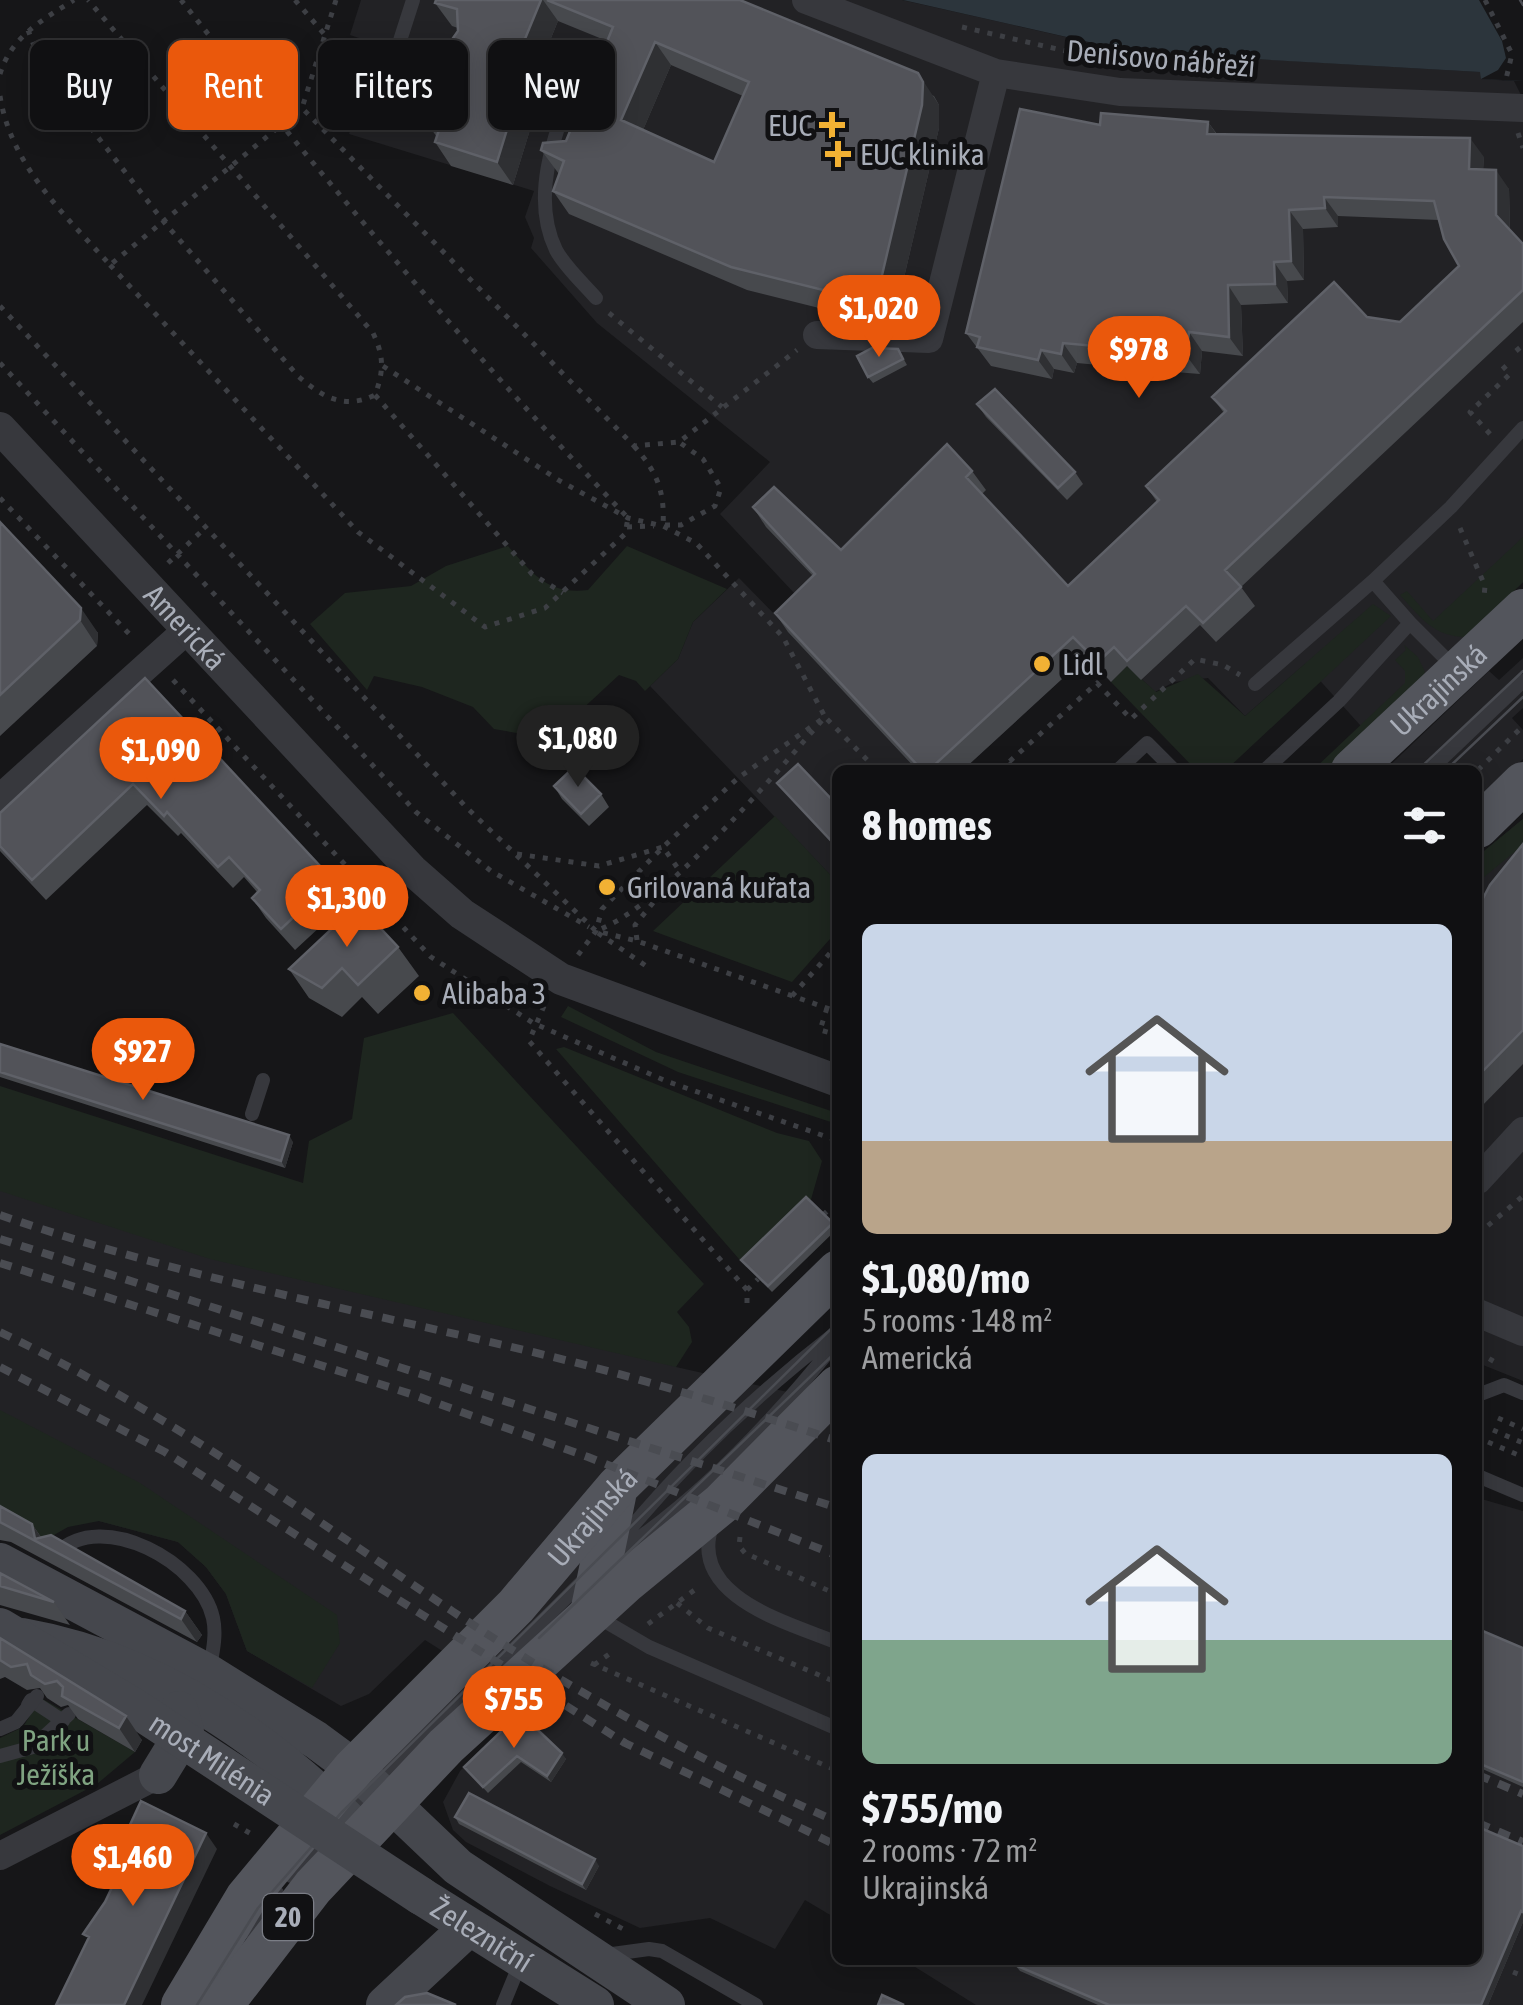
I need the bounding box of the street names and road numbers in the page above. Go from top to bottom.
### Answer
street label: Denisovo nábřeží [1065,33,1257,83]
street label: Americká [138,577,233,677]
street label: Ukrajinská [1383,636,1493,743]
street label: Ukrajinská [540,1460,644,1573]
street label: most Milénia [143,1705,281,1812]
street label: Železniční [425,1890,539,1979]
road number: 20 [263,1894,313,1940]

